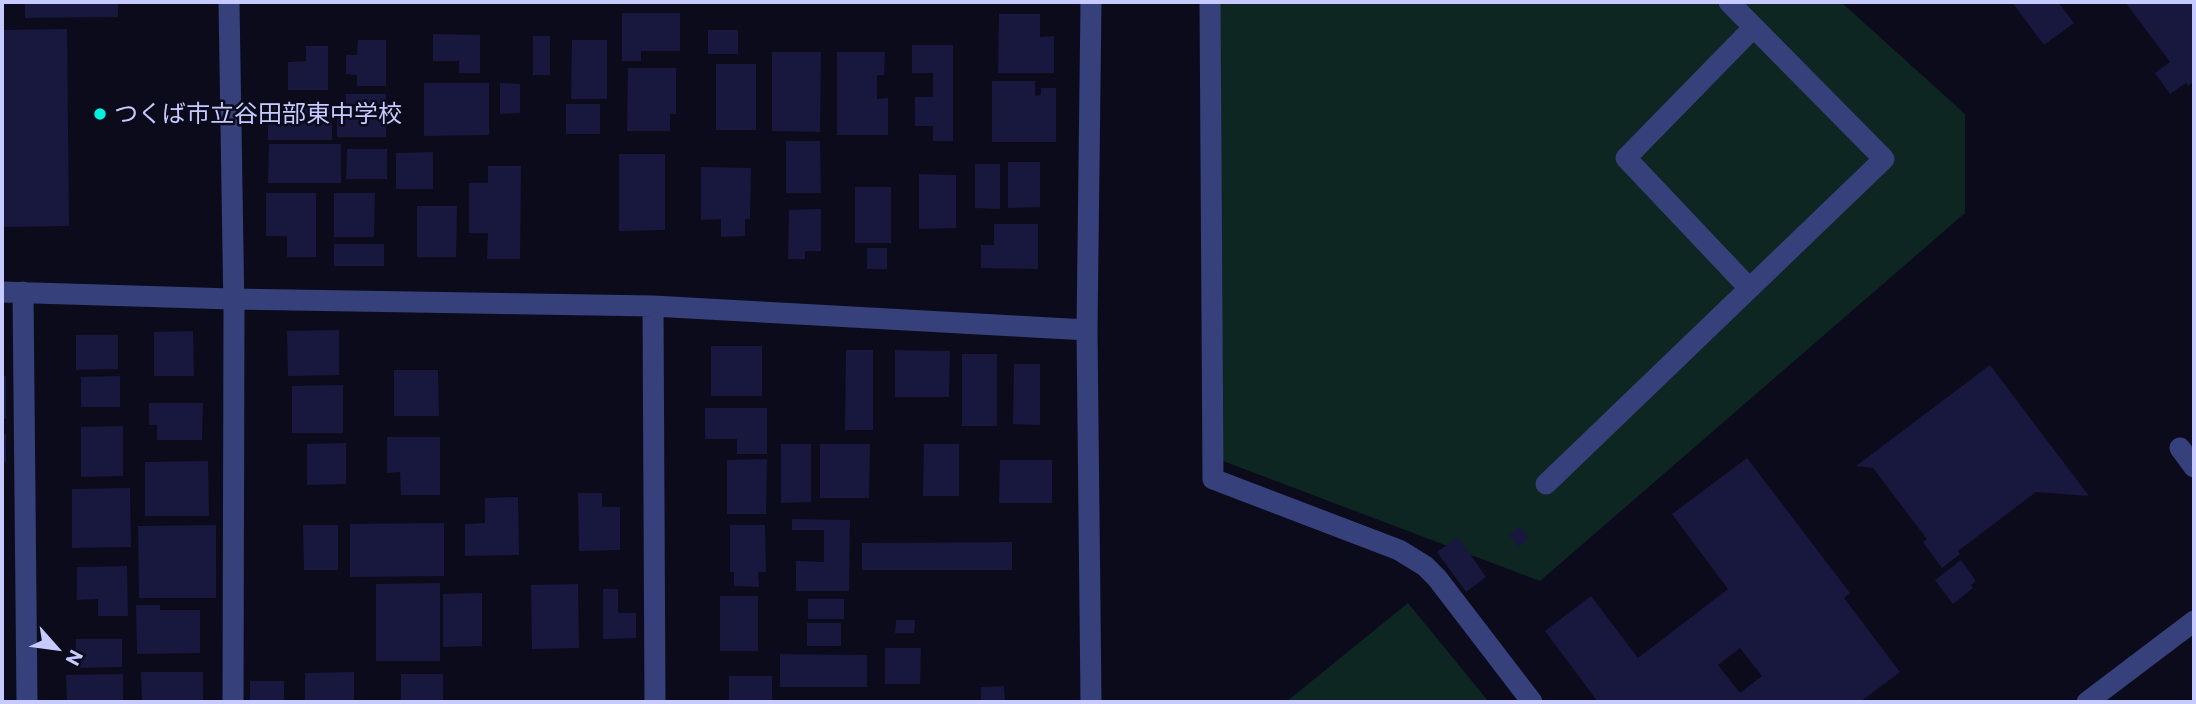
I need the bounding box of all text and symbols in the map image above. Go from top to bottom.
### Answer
place label: つくば市立谷田部東中学校 [114,100,402,128]
marker: つくば市立谷田部東中学校 [92,106,108,122]
north arrow [21,613,91,683]
text: N [61,646,88,670]

